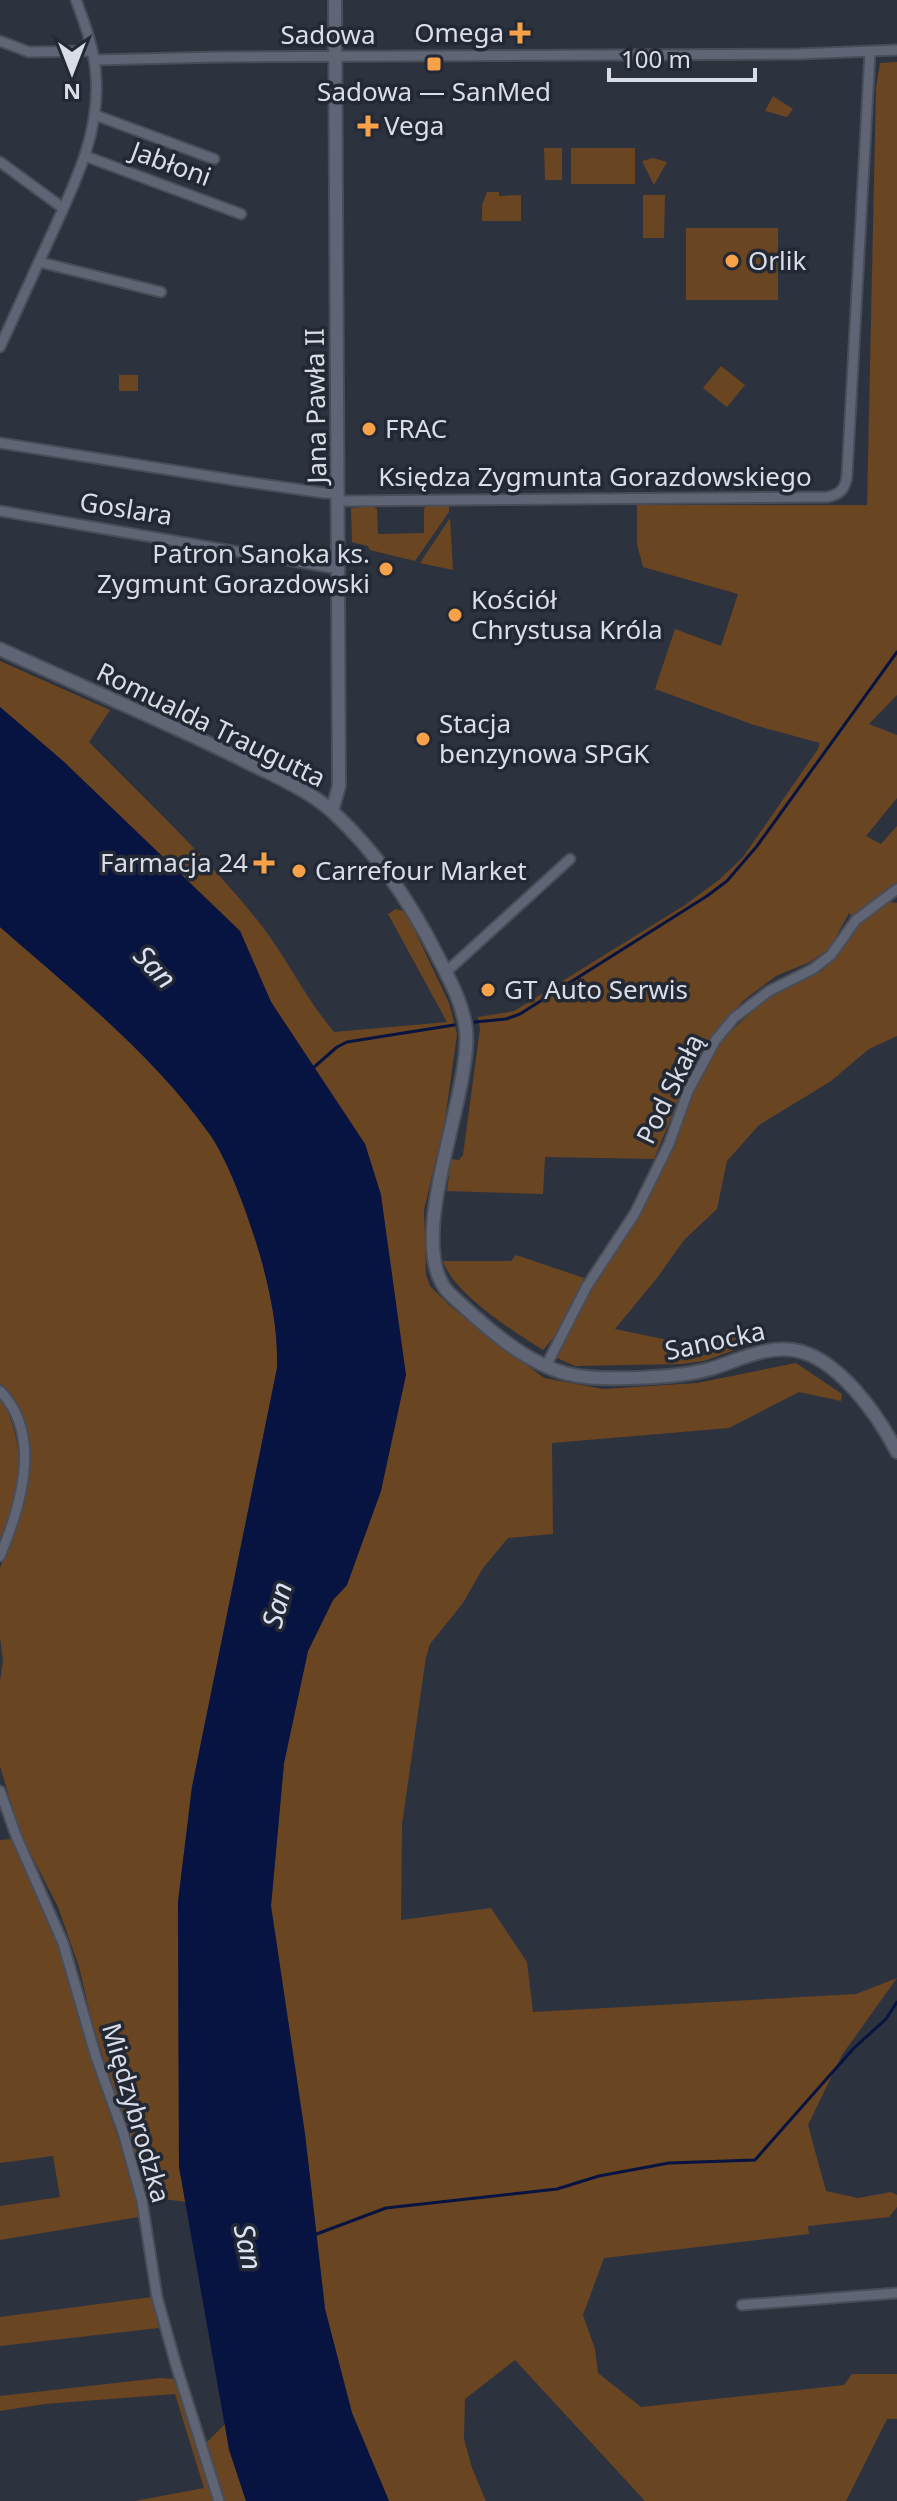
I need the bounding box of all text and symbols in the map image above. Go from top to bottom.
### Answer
place label: Omega [414,14,504,50]
street label: Sadowa [280,16,376,52]
marker: Omega [511,24,529,42]
north arrow [32,32,112,112]
scale bar [609,32,755,82]
text: 100 m [621,42,691,75]
marker: Sadowa — SanMed [425,55,443,73]
place label: Sadowa — SanMed [317,73,551,109]
text: N [63,78,81,108]
place label: Vega [384,107,444,143]
marker: Vega [359,117,377,135]
street label: Jabłoni [123,131,216,194]
place label: Orlik [748,242,806,278]
marker: Orlik [723,252,741,270]
street label: Jana Pawła II [296,328,334,487]
place label: FRAC [385,410,447,446]
marker: FRAC [360,420,378,438]
street label: Księdza Zygmunta Gorazdowskiego [378,458,812,494]
street label: Goslara [77,483,175,533]
place label: Patron Sanoka ks. Zygmunt Gorazdowski [97,535,370,601]
marker: Patron Sanoka ks. Zygmunt Gorazdowski [377,560,395,578]
place label: Kościół Chrystusa Króla [471,581,663,647]
marker: Kościół Chrystusa Króla [446,606,464,624]
street label: Romualda Traugutta [91,653,332,795]
place label: Stacja benzynowa SPGK [439,705,650,771]
marker: Stacja benzynowa SPGK [414,730,432,748]
place label: Farmacja 24 [100,844,248,880]
place label: Carrefour Market [315,852,527,888]
marker: Farmacja 24 [255,854,273,872]
marker: Carrefour Market [290,862,308,880]
water label: San [126,936,185,996]
place label: GT Auto Serwis [504,971,688,1007]
marker: GT Auto Serwis [479,981,497,999]
street label: Pod Skałą [627,1028,711,1150]
street label: Sanocka [661,1312,768,1368]
water label: San [252,1578,300,1632]
street label: Międzybrodzka [94,2019,180,2207]
water label: San [226,2220,272,2273]

